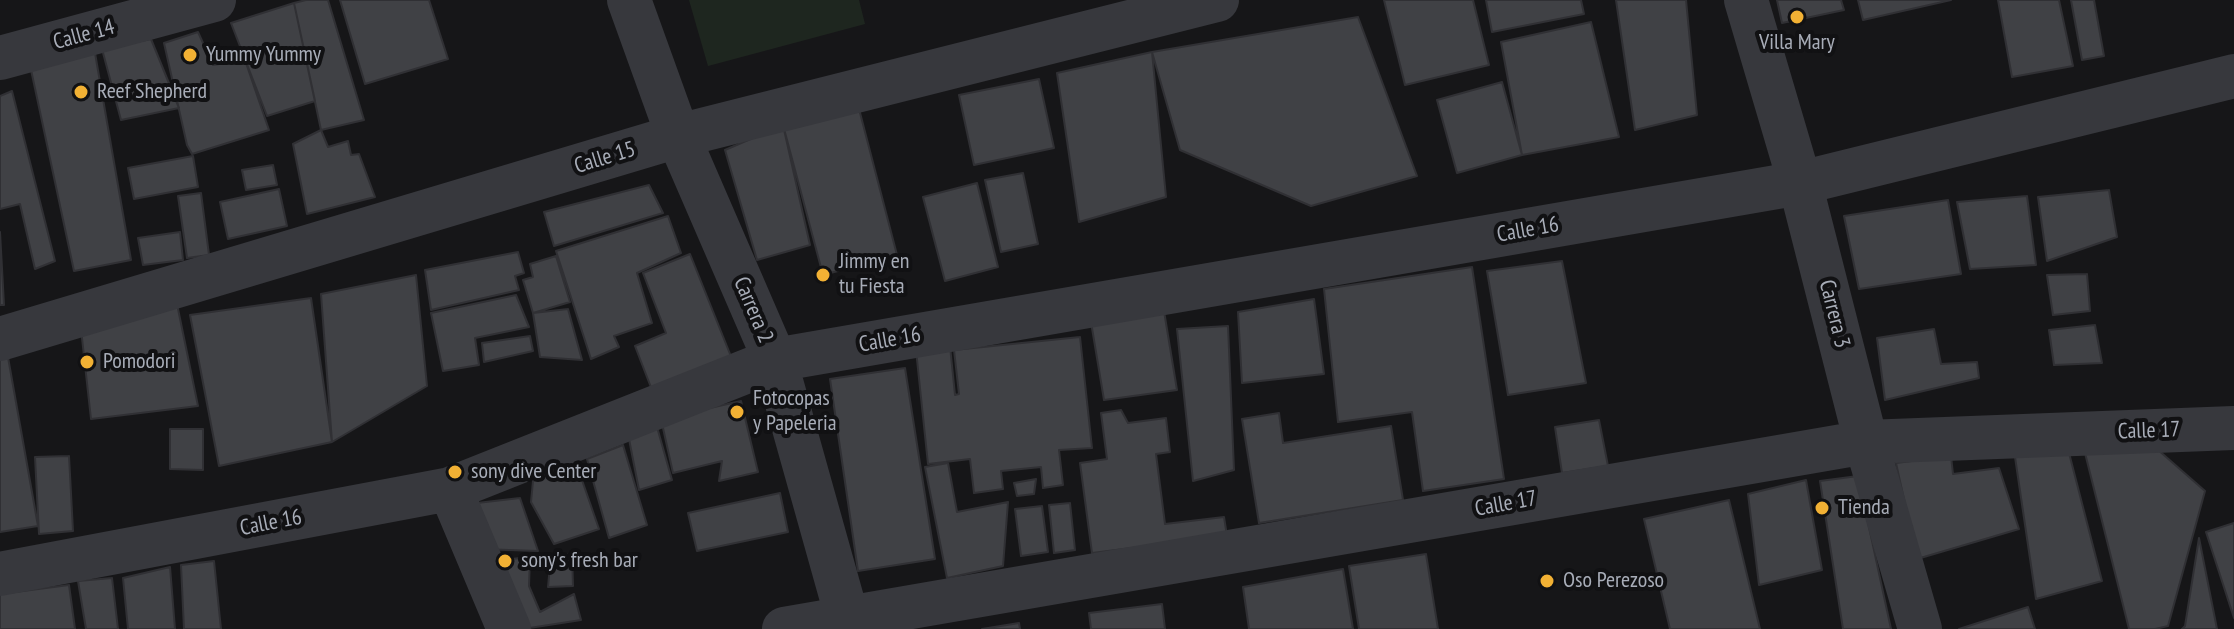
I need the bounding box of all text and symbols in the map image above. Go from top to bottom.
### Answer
marker: Villa Mary [1788,8,1806,26]
street label: Calle 14 [50,14,118,56]
place label: Villa Mary [1759,30,1835,56]
place label: Yummy Yummy [206,42,321,68]
marker: Yummy Yummy [181,46,199,64]
place label: Reef Shepherd [97,79,207,105]
marker: Reef Shepherd [72,83,90,101]
street label: Calle 15 [571,136,639,180]
street label: Calle 16 [1495,212,1561,248]
place label: Jimmy en tu Fiesta [839,249,909,300]
marker: Jimmy en tu Fiesta [814,266,832,284]
street label: Carrera 2 [727,273,779,347]
street label: Carrera 3 [1813,277,1855,351]
street label: Calle 16 [857,322,923,358]
place label: Pomodori [103,349,175,375]
marker: Pomodori [78,353,96,371]
place label: Fotocopas y Papeleria [753,386,837,438]
marker: Fotocopas y Papeleria [728,403,746,421]
street label: Calle 17 [2117,417,2181,445]
place label: sony dive Center [471,459,596,485]
marker: sony dive Center [446,463,464,481]
street label: Calle 17 [1473,486,1539,522]
place label: Tienda [1838,495,1890,521]
marker: Tienda [1813,499,1831,517]
street label: Calle 16 [238,504,304,542]
place label: sony's fresh bar [521,548,638,574]
marker: sony's fresh bar [496,552,514,570]
place label: Oso Perezoso [1563,568,1664,594]
marker: Oso Perezoso [1538,572,1556,590]

